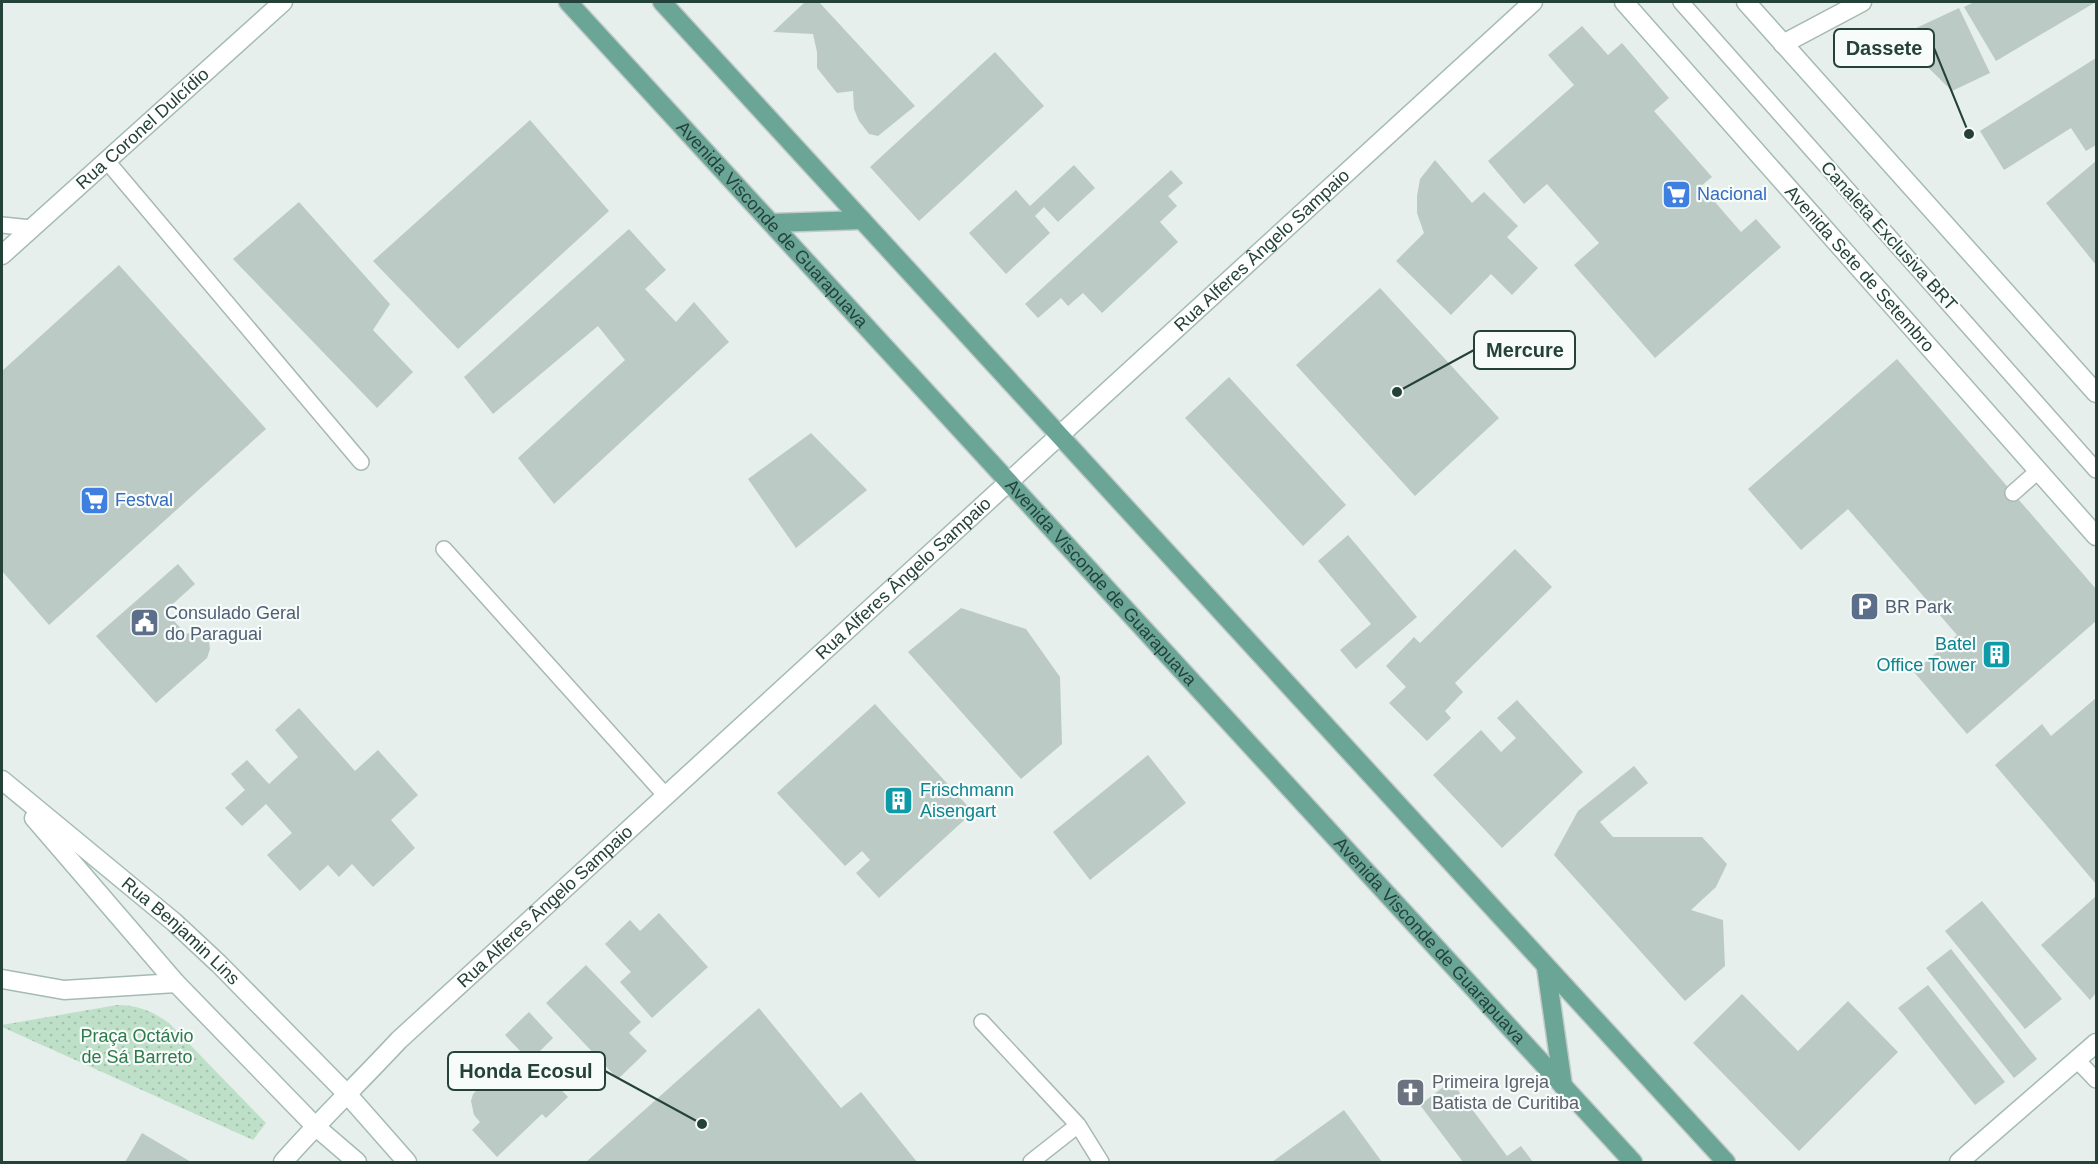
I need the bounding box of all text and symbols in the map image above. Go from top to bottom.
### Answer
callout: Dassete [1834,29,1934,67]
text: Dassete [1846,37,1922,59]
street label: Rua Coronel Dulcídio [72,64,213,193]
street label: Avenida Visconde de Guarapuava [673,117,872,332]
street label: Canaleta Exclusiva BRT [1817,157,1961,315]
street label: Rua Alferes Ângelo Sampaio [1170,165,1353,335]
supermarket icon: Nacional [1660,178,1692,210]
street label: Avenida Sete de Setembro [1781,182,1938,356]
place label: Nacional [1697,184,1767,204]
callout: Mercure [1474,331,1575,369]
text: Mercure [1486,339,1564,361]
street label: Avenida Visconde de Guarapuava [1001,475,1201,690]
supermarket icon: Festval [78,484,110,516]
place label: Festval [115,490,173,510]
street label: Rua Alferes Ângelo Sampaio [812,493,995,664]
parking icon: BR Park [1848,591,1880,623]
place label: BR Park [1885,597,1953,617]
place label: Consulado Geral do Paraguai [165,603,300,644]
public building icon: Consulado Geral do Paraguai [128,607,160,639]
place label: Batel Office Tower [1877,634,1976,675]
building icon: Batel Office Tower [1981,638,2013,670]
place label: Frischmann Aisengart [920,780,1014,821]
building icon: Frischmann Aisengart [883,784,915,816]
street label: Rua Alferes Ângelo Sampaio [453,821,636,992]
street label: Avenida Visconde de Guarapuava [1330,833,1530,1048]
street label: Rua Benjamin Lins [118,873,244,989]
park label: Praça Octávio de Sá Barreto [80,1026,194,1067]
callout: Honda Ecosul [448,1052,605,1090]
text: Honda Ecosul [459,1060,593,1082]
place label: Primeira Igreja Batista de Curitiba [1432,1072,1580,1113]
church icon: Primeira Igreja Batista de Curitiba [1395,1076,1427,1108]

